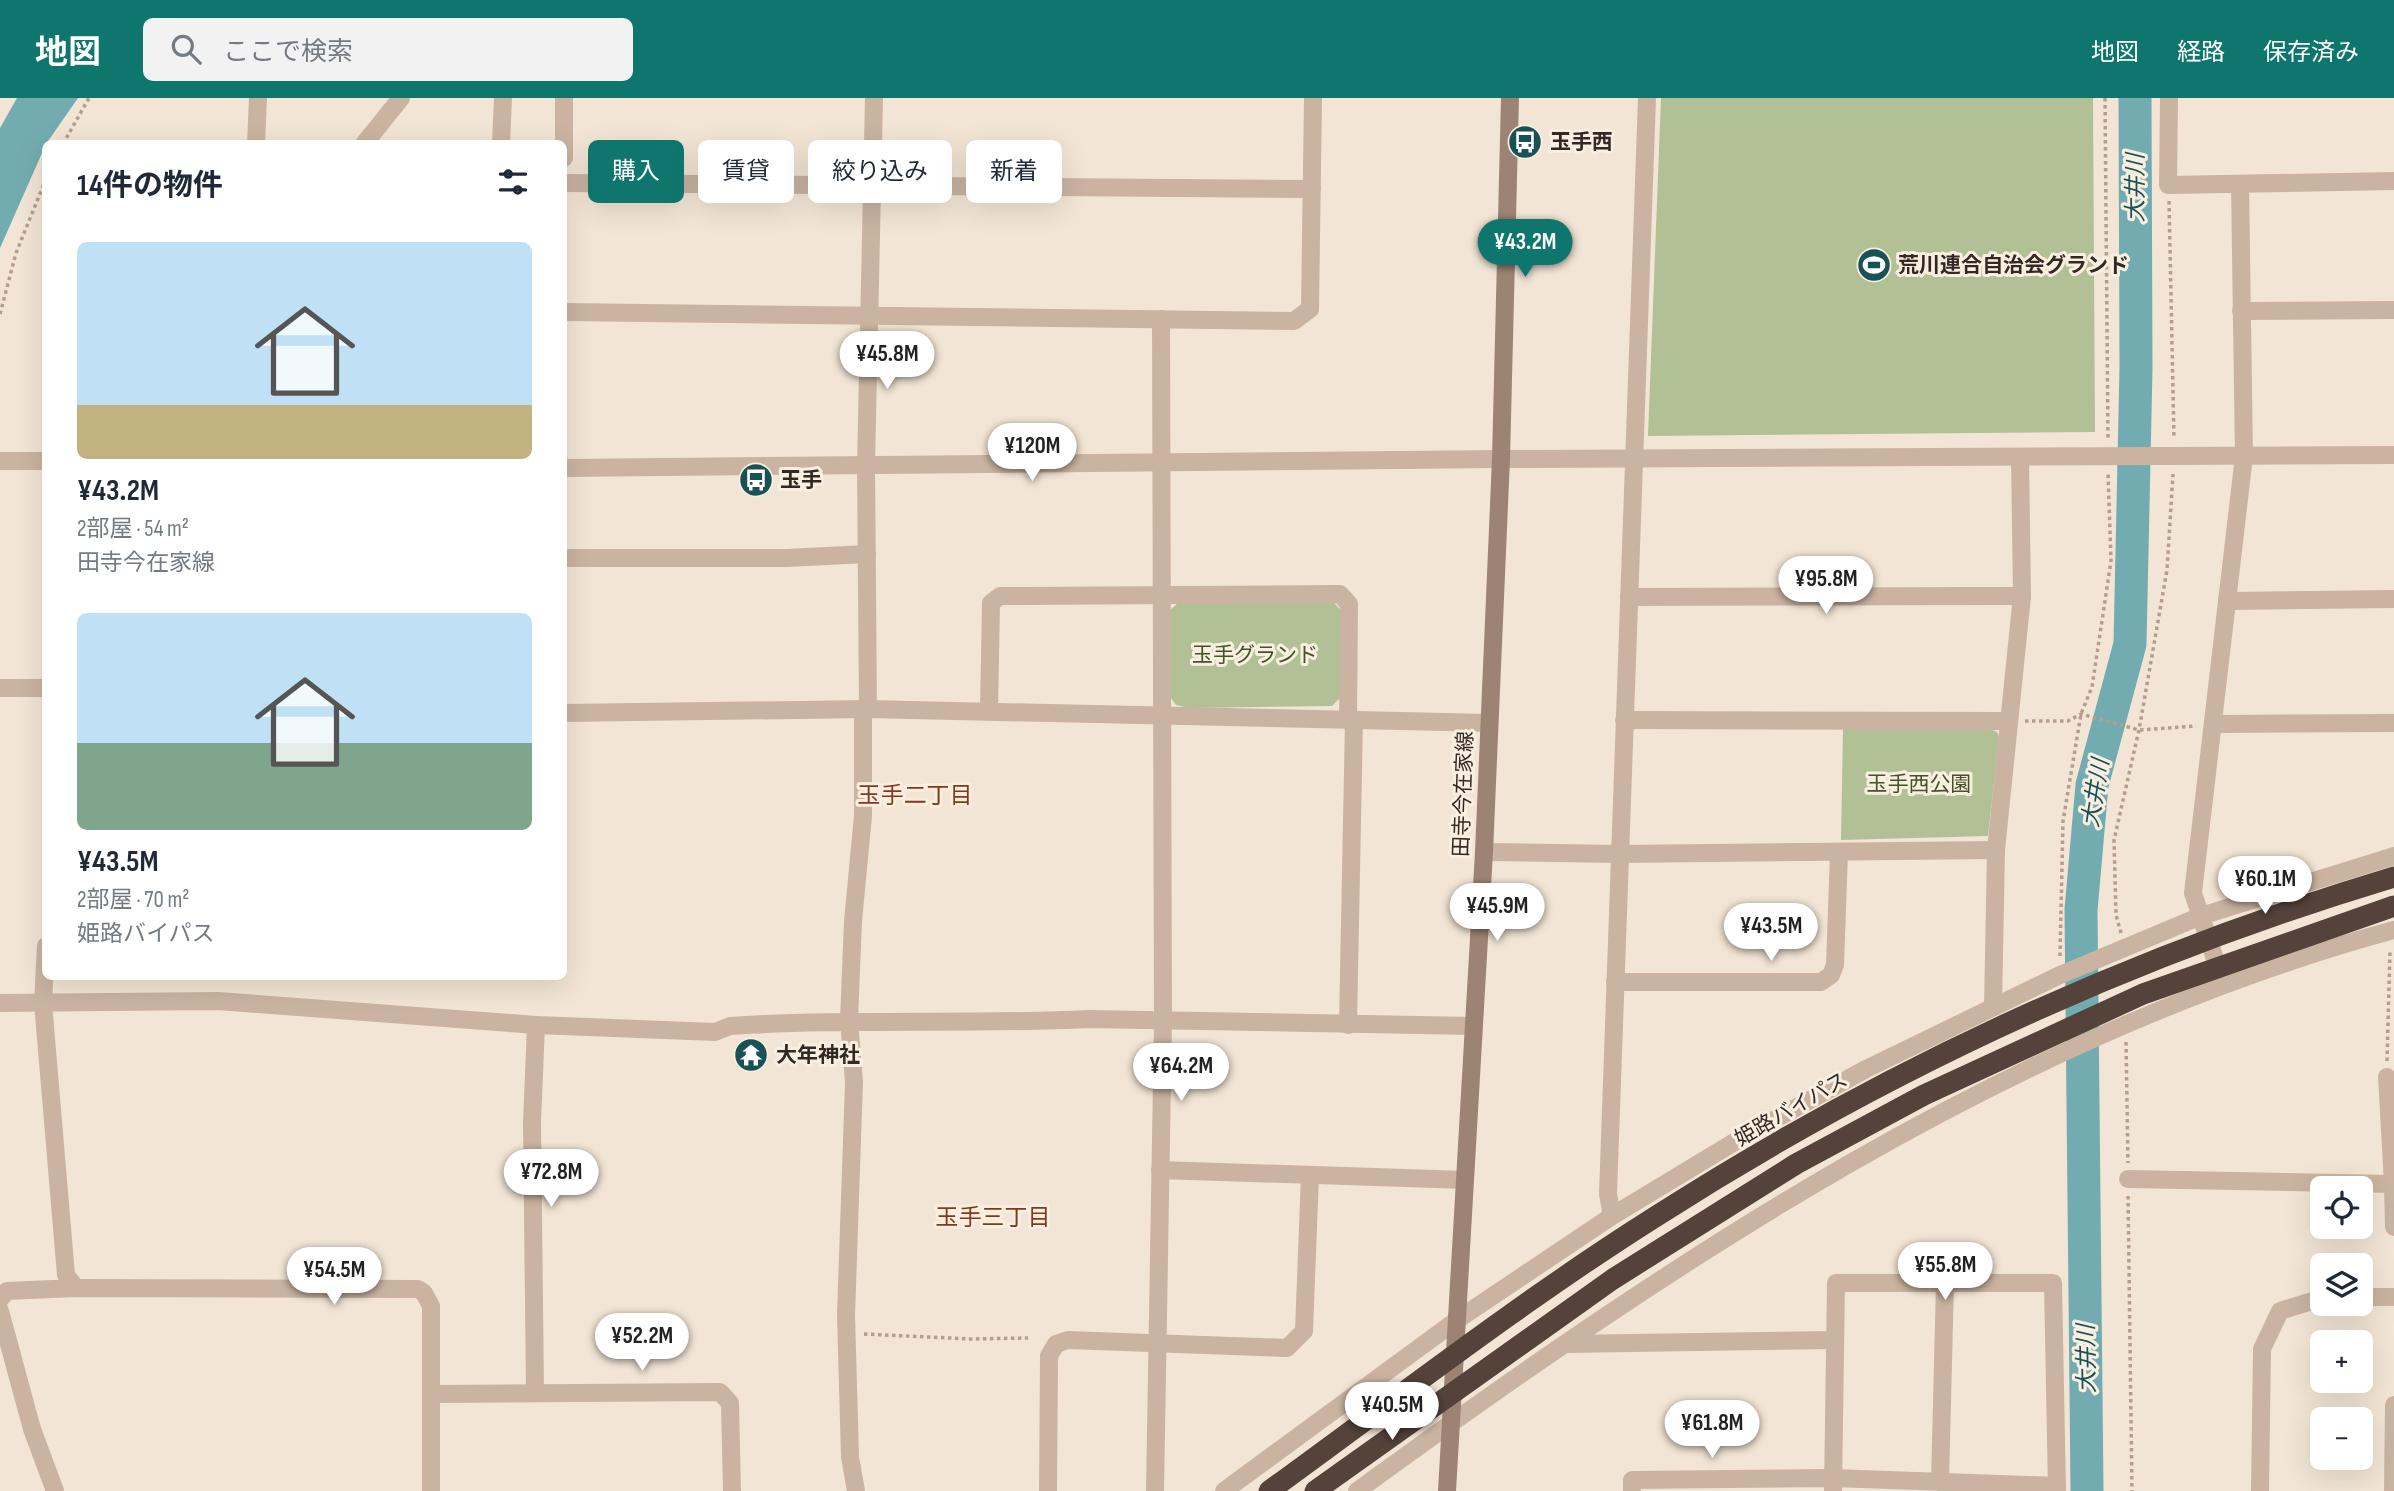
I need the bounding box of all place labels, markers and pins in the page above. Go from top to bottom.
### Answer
bus stop icon: 玉手西 [1506,123,1544,161]
place label: 玉手西 [1550,130,1613,155]
pin: ¥43.2M [1468,220,1582,279]
sports icon: 荒川連合自治会グランド [1855,246,1893,284]
place label: 荒川連合自治会グランド [1898,253,2129,278]
pin: ¥45.8M [830,331,944,391]
pin: ¥120M [983,424,1081,483]
bus stop icon: 玉手 [737,461,775,499]
place label: 玉手 [780,468,822,493]
pin: ¥95.8M [1769,556,1883,616]
pin: ¥60.1M [2208,856,2322,916]
pin: ¥45.9M [1440,884,1554,943]
pin: ¥43.5M [1714,904,1828,963]
temple icon: 大年神社 [732,1036,770,1074]
place label: 大年神社 [776,1043,860,1068]
pin: ¥64.2M [1124,1044,1238,1103]
pin: ¥72.8M [494,1150,608,1209]
pin: ¥55.8M [1888,1242,2002,1302]
pin: ¥54.5M [277,1248,391,1307]
pin: ¥52.2M [585,1314,699,1373]
pin: ¥40.5M [1335,1382,1449,1442]
pin: ¥61.8M [1655,1400,1769,1460]

